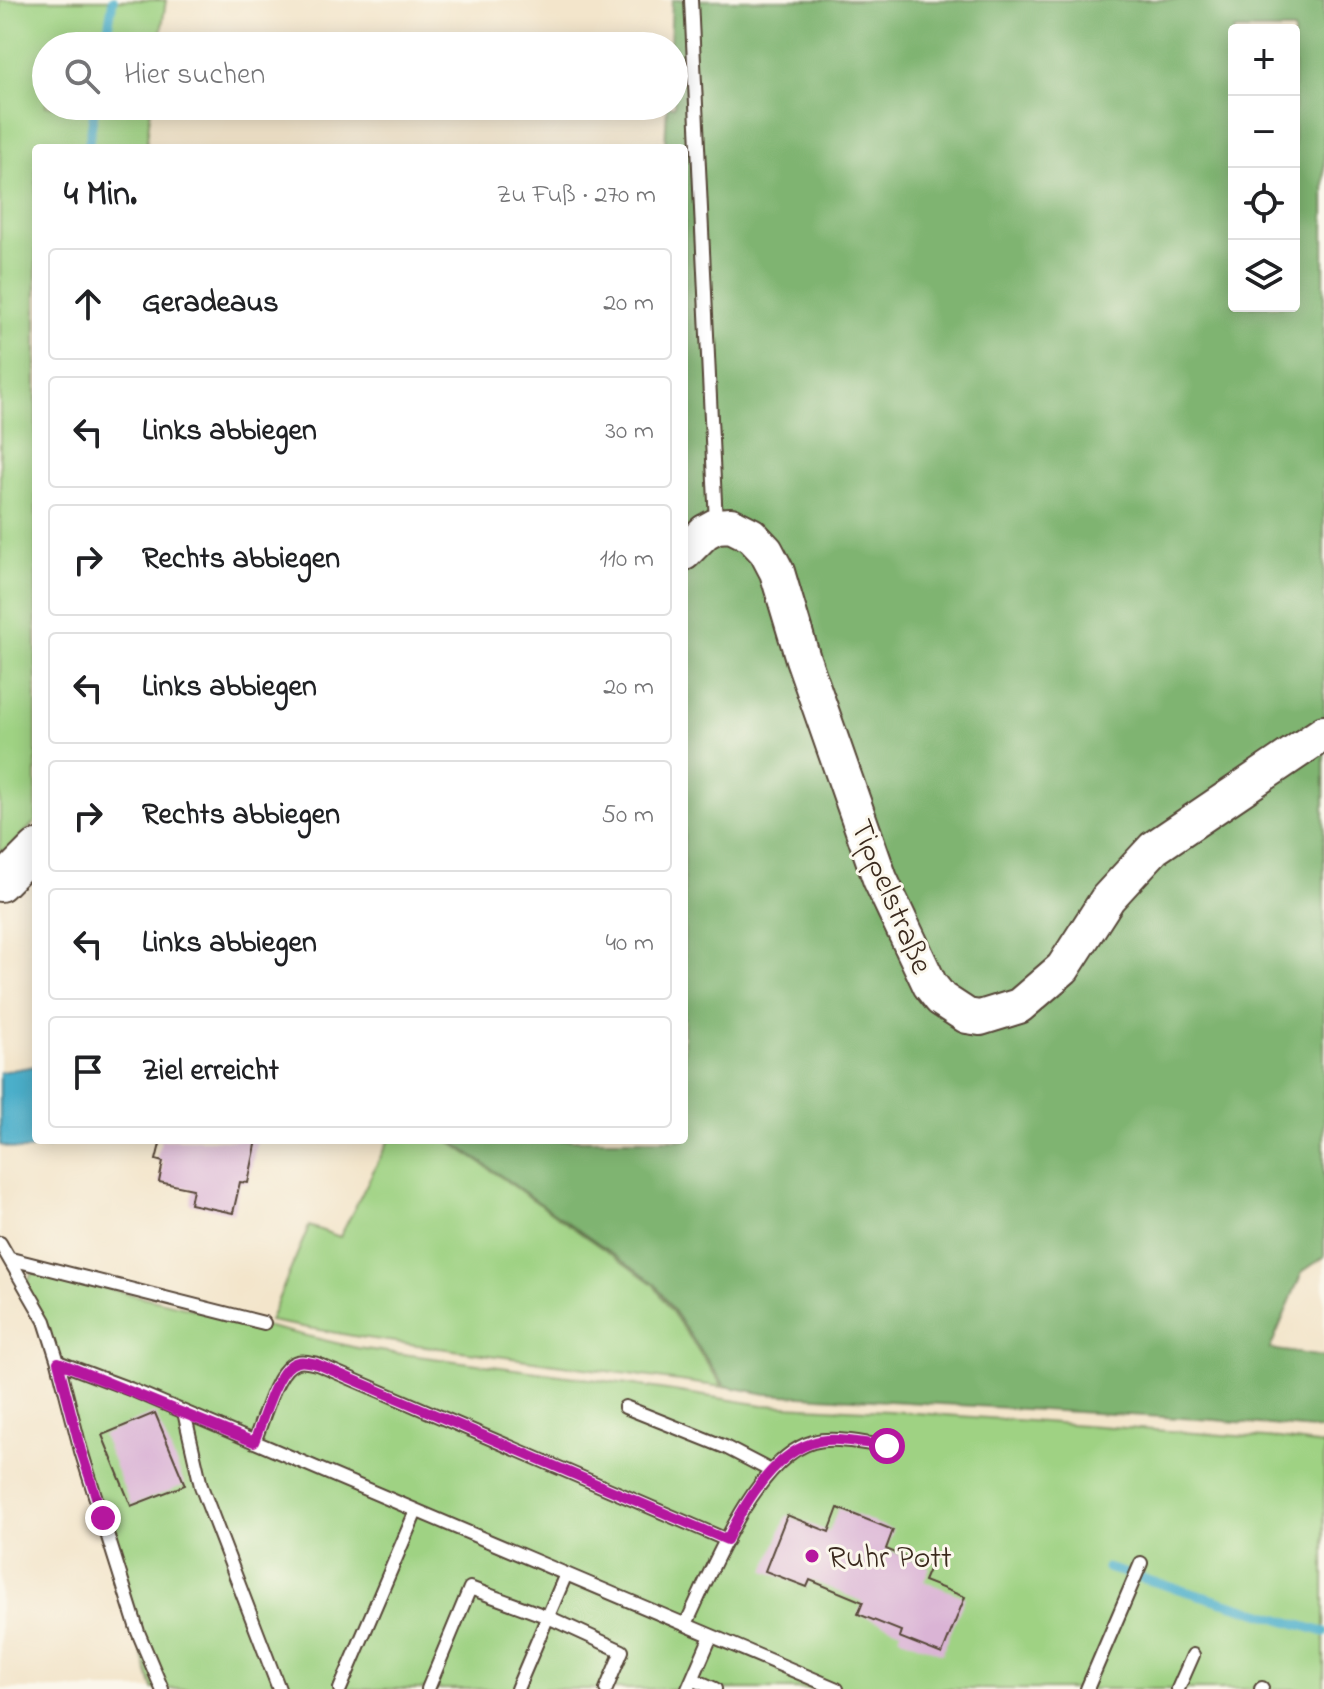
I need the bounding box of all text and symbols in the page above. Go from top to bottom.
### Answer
map controls [1228,24,1300,312]
button: + [1228,24,1300,96]
search box [32,32,688,120]
icon: search [60,54,104,98]
text: Hier suchen [124,54,265,98]
button: − [1228,96,1300,168]
button: locate [1228,168,1300,240]
text: 4 Min. [64,171,137,221]
text: Zu Fuß · 270 m [496,177,656,215]
button: layers [1228,240,1300,312]
icon: ahead [66,282,110,326]
text: Geradeaus [142,282,279,326]
text: 20 m [603,285,654,323]
icon: left [66,410,110,454]
text: Links abbiegen [142,410,317,454]
text: 30 m [605,413,654,451]
icon: right [66,538,110,582]
text: Rechts abbiegen [142,538,340,582]
text: 110 m [600,541,654,579]
icon: left [66,666,110,710]
text: Links abbiegen [142,666,317,710]
text: 20 m [603,669,654,707]
icon: right [66,794,110,838]
text: Rechts abbiegen [142,794,340,838]
text: 50 m [601,797,654,835]
street label: Tippelstraße [836,813,944,983]
icon: left [66,922,110,966]
text: Links abbiegen [142,922,317,966]
text: 40 m [605,925,654,963]
icon: arrive [66,1050,110,1094]
text: Ziel erreicht [142,1050,279,1094]
route start [869,1428,905,1464]
route end [85,1500,121,1536]
place label: Ruhr Pott [828,1536,952,1583]
marker: Ruhr Pott [803,1547,821,1565]

